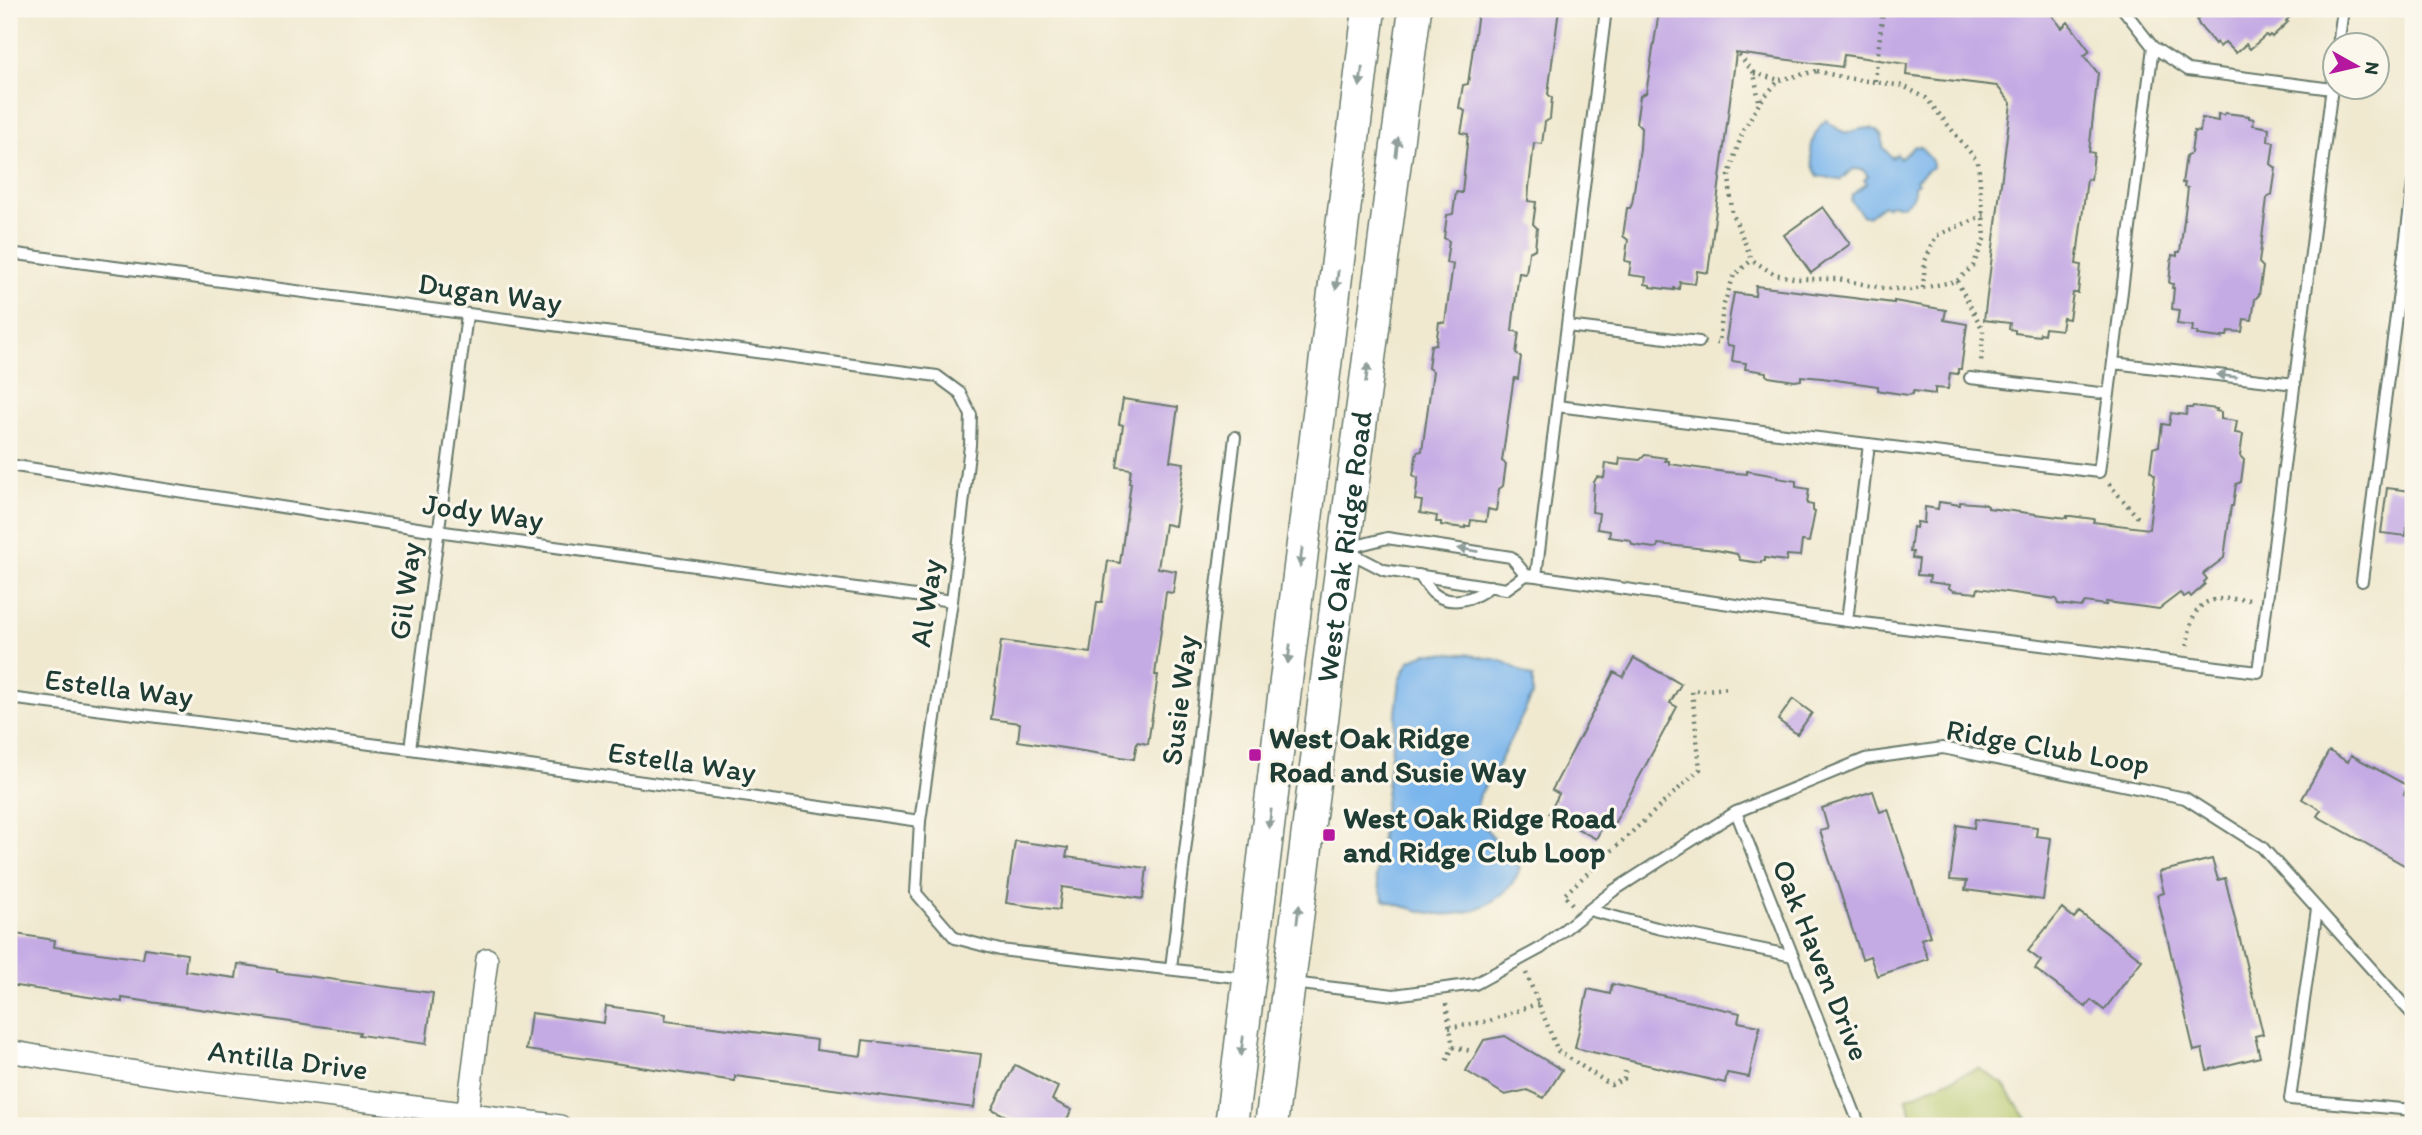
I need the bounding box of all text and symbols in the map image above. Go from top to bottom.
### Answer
north arrow [2320,32,2390,102]
text: N [2360,60,2385,76]
one-way arrow [1356,66,1367,88]
one-way arrow [1391,136,1402,158]
street label: Dugan Way [416,264,564,321]
one-way arrow [1331,269,1342,291]
one-way arrow [1362,362,1373,384]
one-way arrow [2216,370,2238,381]
street label: West Oak Ridge Road [1308,409,1380,684]
street label: Jody Way [420,485,546,538]
street label: Gil Way [380,540,429,642]
one-way arrow [1456,544,1478,555]
one-way arrow [1295,547,1306,569]
street label: Al Way [901,556,950,649]
street label: Susie Way [1152,633,1205,767]
one-way arrow [1284,643,1295,665]
street label: Estella Way [43,660,195,715]
street label: Ridge Club Loop [1943,710,2153,783]
place label: West Oak Ridge Road and Susie Way [1269,719,1527,790]
street label: Estella Way [606,733,759,790]
marker: West Oak Ridge Road and Susie Way [1247,747,1263,763]
place label: West Oak Ridge Road and Ridge Club Loop [1343,799,1617,870]
one-way arrow [1264,808,1275,830]
marker: West Oak Ridge Road and Ridge Club Loop [1321,827,1337,843]
street label: Oak Haven Drive [1764,854,1879,1066]
one-way arrow [1292,903,1303,925]
street label: Antilla Drive [206,1031,370,1088]
one-way arrow [1236,1035,1247,1057]

